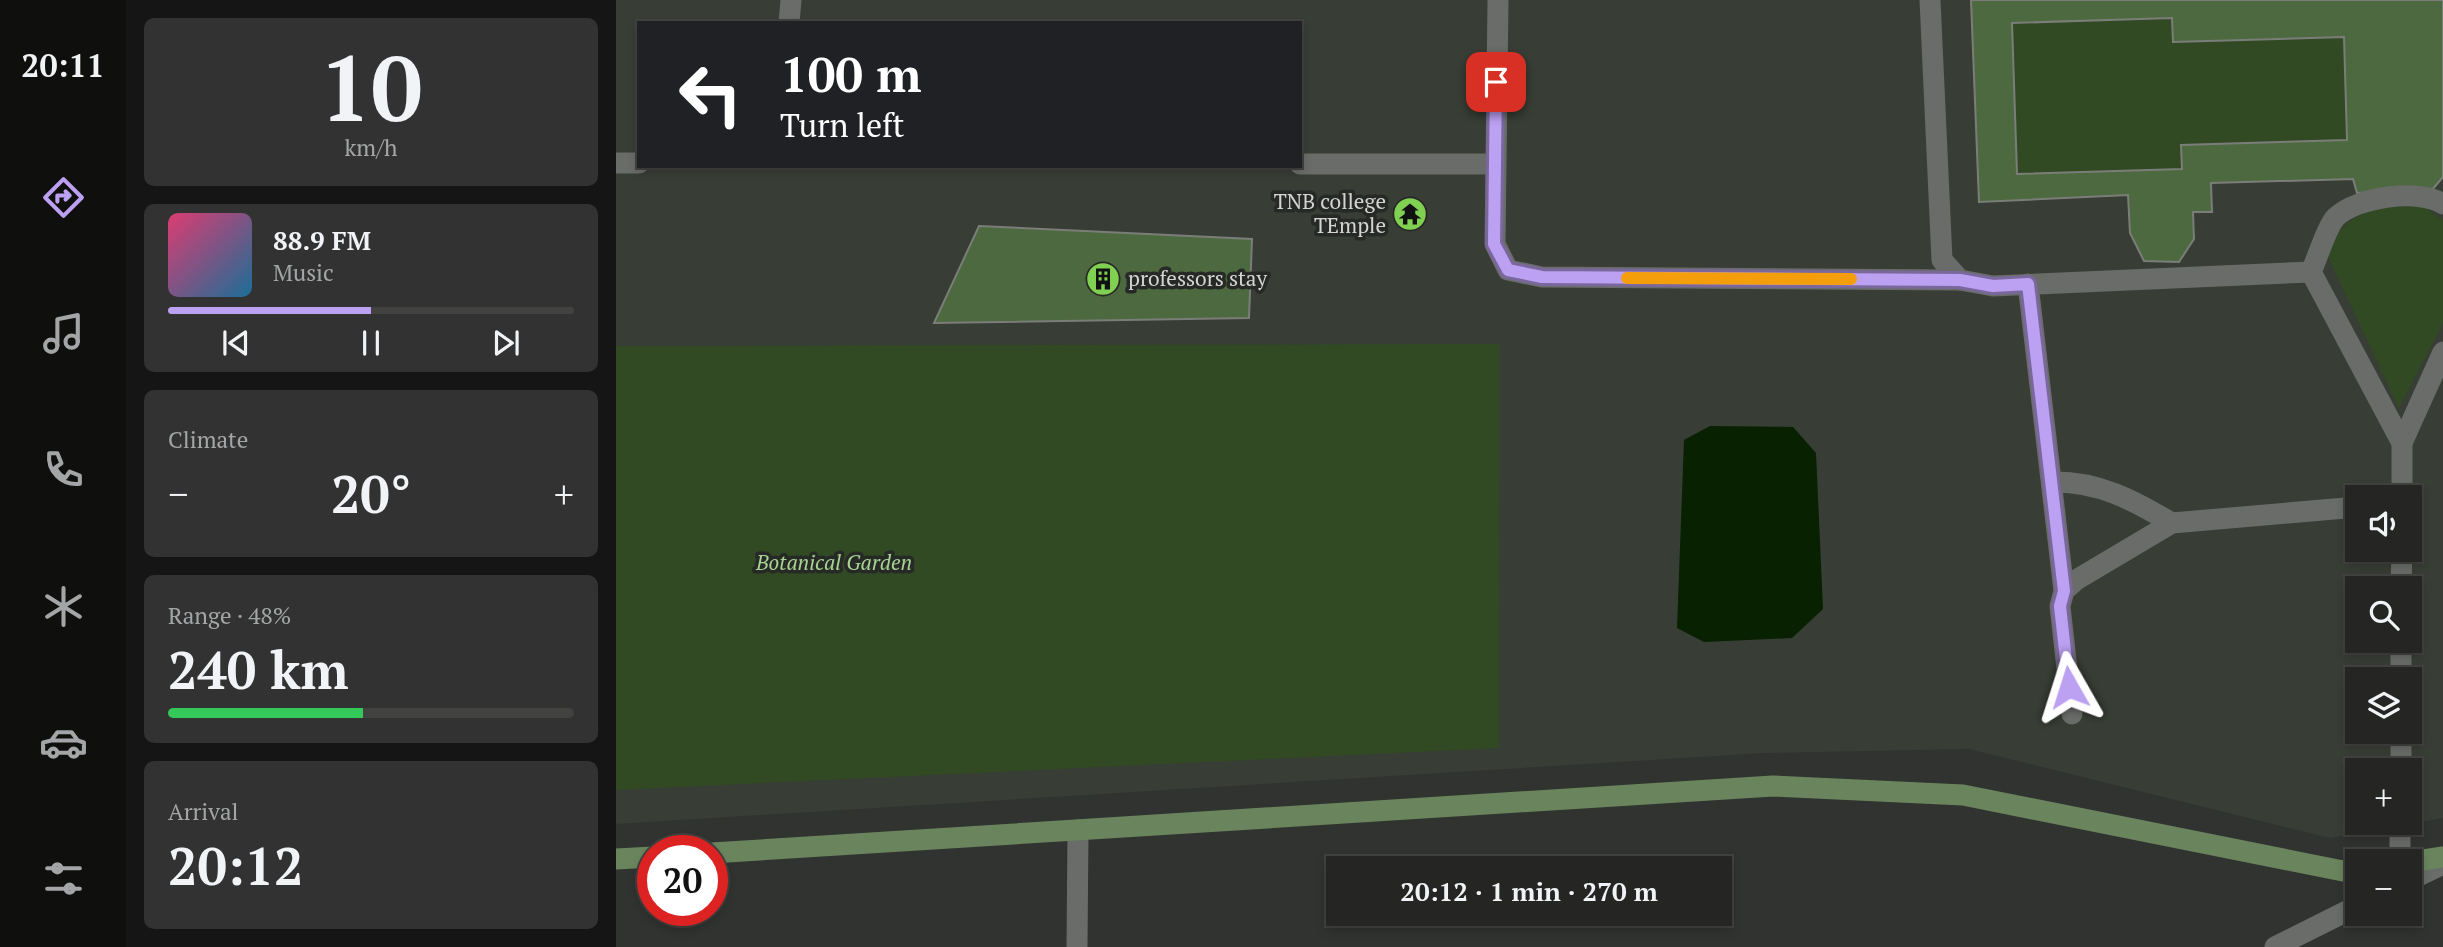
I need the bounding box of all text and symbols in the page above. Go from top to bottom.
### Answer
text: 10 [320,26,422,147]
text: 100 m [780,41,922,106]
text: 20:11 [21,44,105,86]
icon: left [665,49,756,140]
pin [1466,52,1526,112]
icon: arrive [1477,63,1515,101]
text: Turn left [780,104,904,146]
text: km/h [344,132,398,163]
icon: directions [39,173,88,222]
place label: TNB college TEmple [1274,187,1386,239]
temple icon: TNB college TEmple [1391,195,1429,233]
text: 88.9 FM [273,223,371,257]
text: Music [273,257,334,288]
building icon: professors stay [1084,260,1122,298]
place label: professors stay [1128,264,1267,292]
icon: music [39,309,88,358]
icon: previous [217,324,255,362]
icon: pause [352,324,390,362]
icon: next [487,324,525,362]
text: Climate [168,424,248,455]
icon: phone [39,445,88,494]
text: 20° [331,459,411,528]
text: − [168,469,188,519]
text: + [554,469,574,519]
map controls [2345,485,2422,926]
button: sound [2345,485,2422,562]
park label: Botanical Garden [755,548,912,576]
button: search [2345,576,2422,653]
icon: climate [39,582,88,631]
text: Range · 48% [168,600,291,631]
text: 240 km [168,635,349,704]
position arrow [2032,650,2106,724]
button: layers [2345,667,2422,744]
icon: car [39,718,88,767]
button: + [2345,758,2422,835]
text: Arrival [168,796,239,827]
text: 20:12 [168,831,303,900]
speed limit sign: 20 [637,835,728,926]
button: − [2345,849,2422,926]
icon: filters [39,854,88,903]
text: 20:12 · 1 min · 270 m [1400,874,1658,908]

